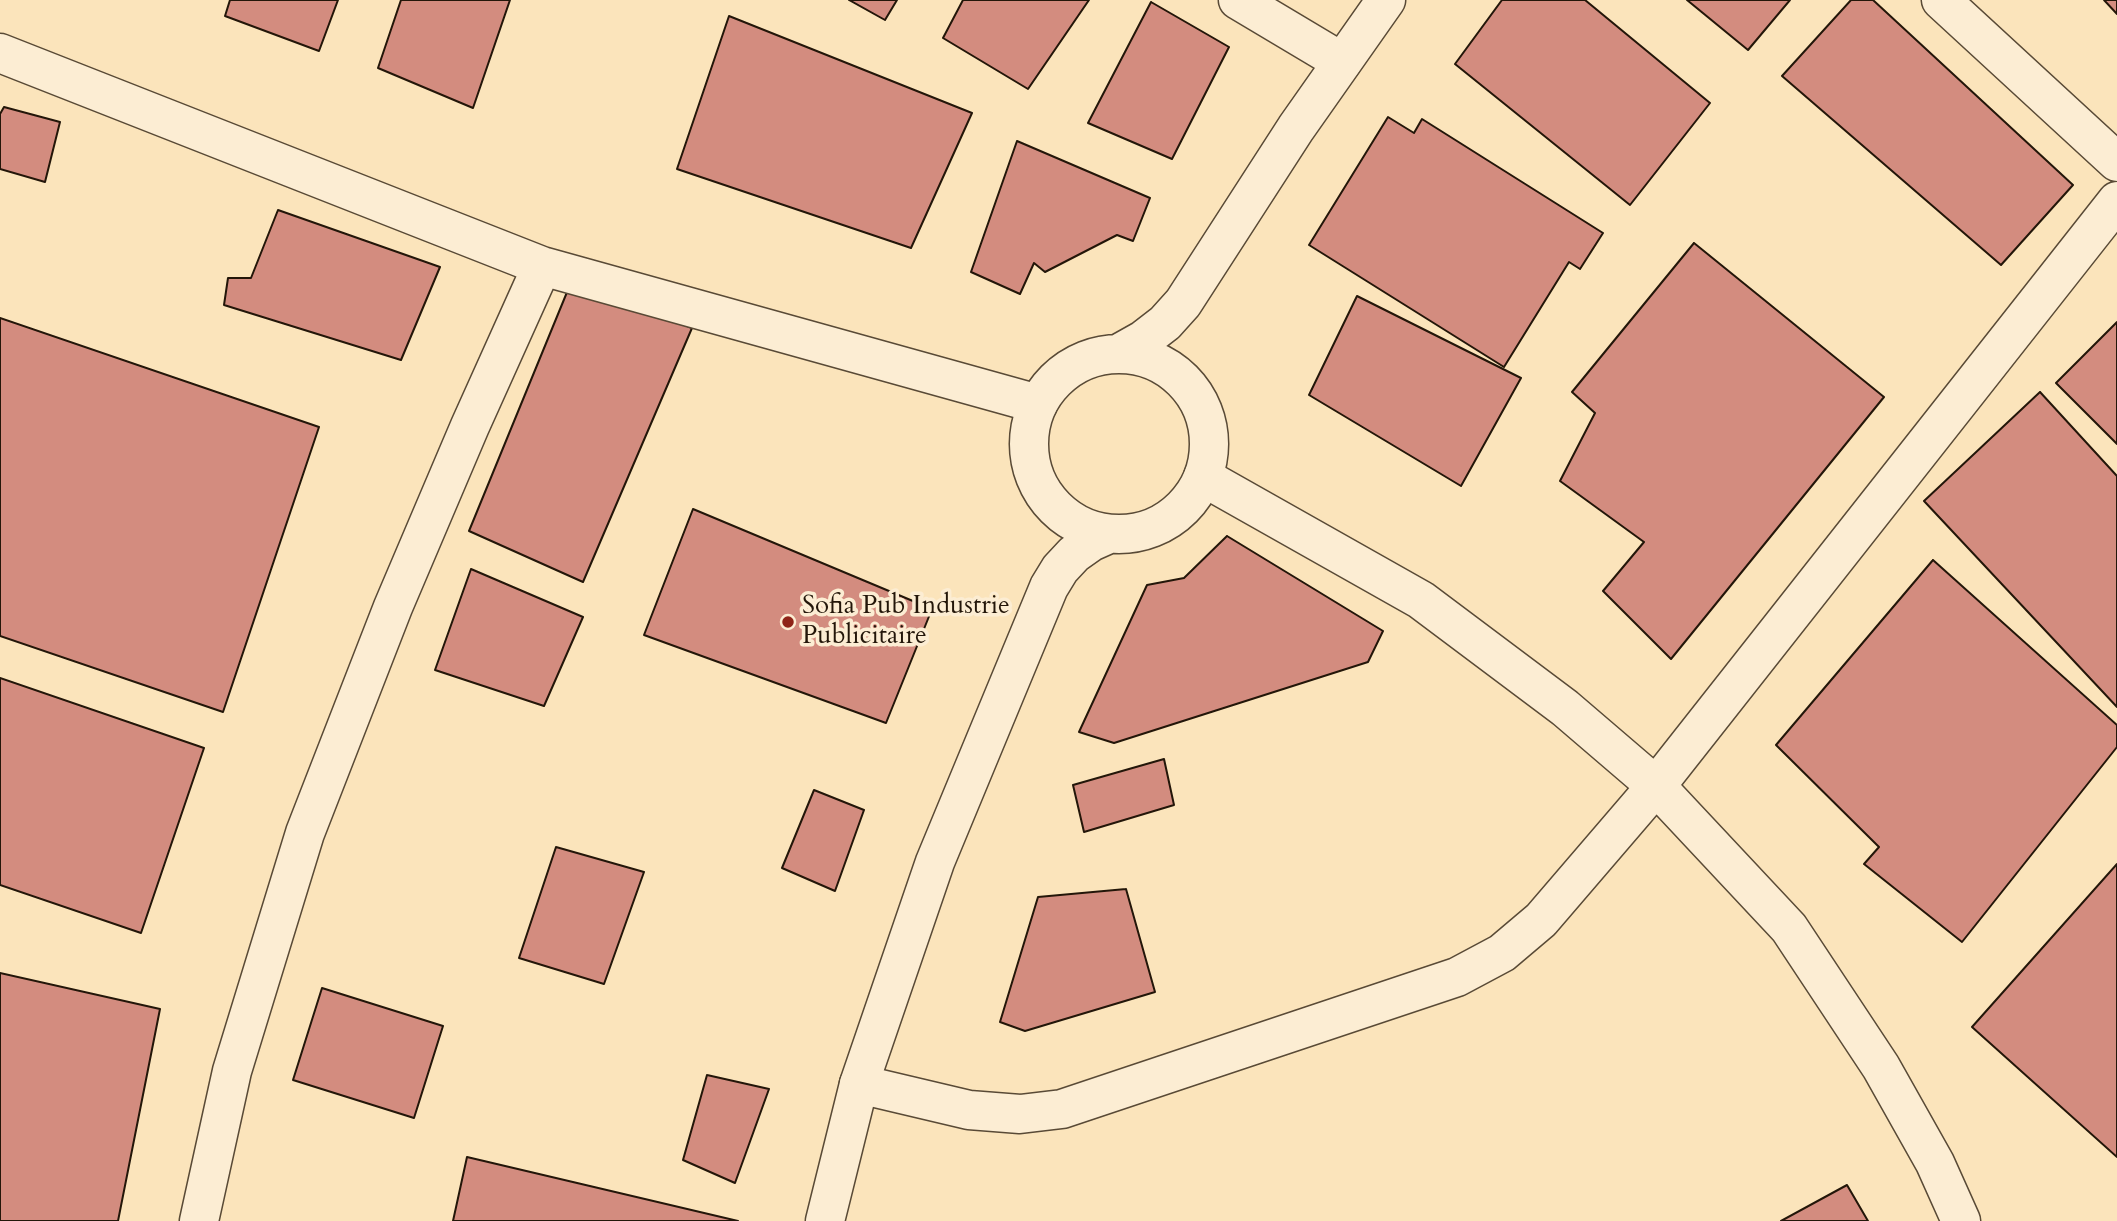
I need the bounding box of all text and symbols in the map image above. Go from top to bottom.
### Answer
place label: Sofia Pub Industrie Publicitaire [802,591,1010,652]
marker: Sofia Pub Industrie Publicitaire [780,614,796,630]

